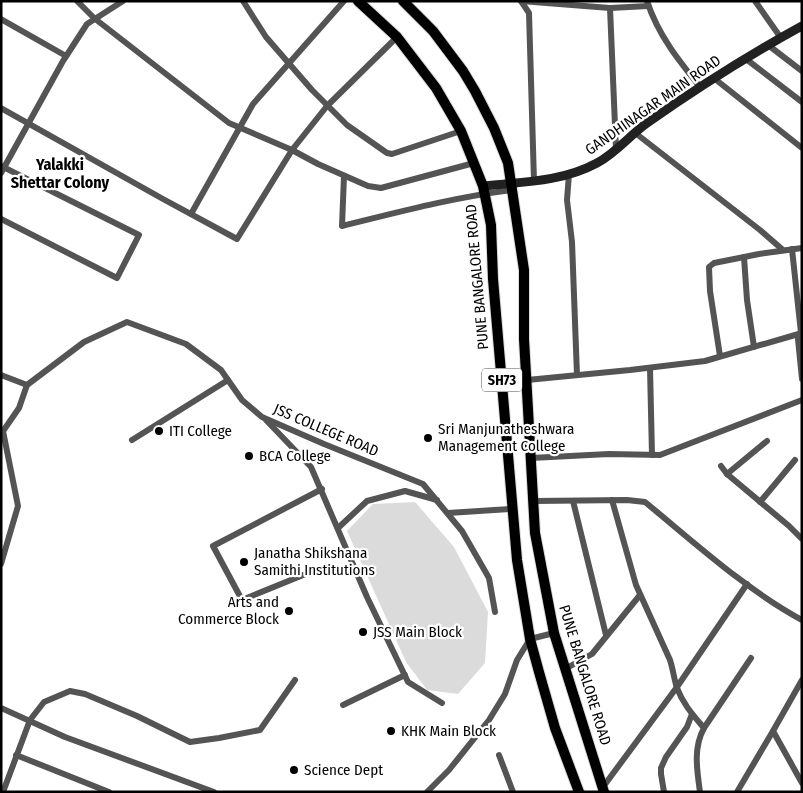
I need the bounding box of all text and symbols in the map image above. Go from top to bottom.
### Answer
street label: GANDHINAGAR MAIN ROAD [582,51,724,159]
district label: Yalakki Shettar Colony [11,155,110,192]
street label: PUNE BANGALORE ROAD [462,204,492,350]
road number: SH73 [482,368,522,392]
street label: JSS COLLEGE ROAD [271,400,381,460]
place label: Sri Manjunatheshwara Management College [438,420,574,455]
place label: ITI College [169,422,232,440]
marker: ITI College [153,425,165,437]
marker: Sri Manjunatheshwara Management College [422,432,434,444]
place label: BCA College [259,447,331,465]
marker: BCA College [243,450,255,462]
place label: Janatha Shikshana Samithi Institutions [254,544,375,579]
marker: Janatha Shikshana Samithi Institutions [238,556,250,568]
place label: Arts and Commerce Block [178,593,279,628]
street label: PUNE BANGALORE ROAD [555,603,615,747]
marker: Arts and Commerce Block [283,605,295,617]
place label: JSS Main Block [373,623,462,641]
marker: JSS Main Block [357,626,369,638]
place label: KHK Main Block [401,722,496,740]
marker: KHK Main Block [385,725,397,737]
place label: Science Dept [304,761,383,779]
marker: Science Dept [288,764,300,776]

